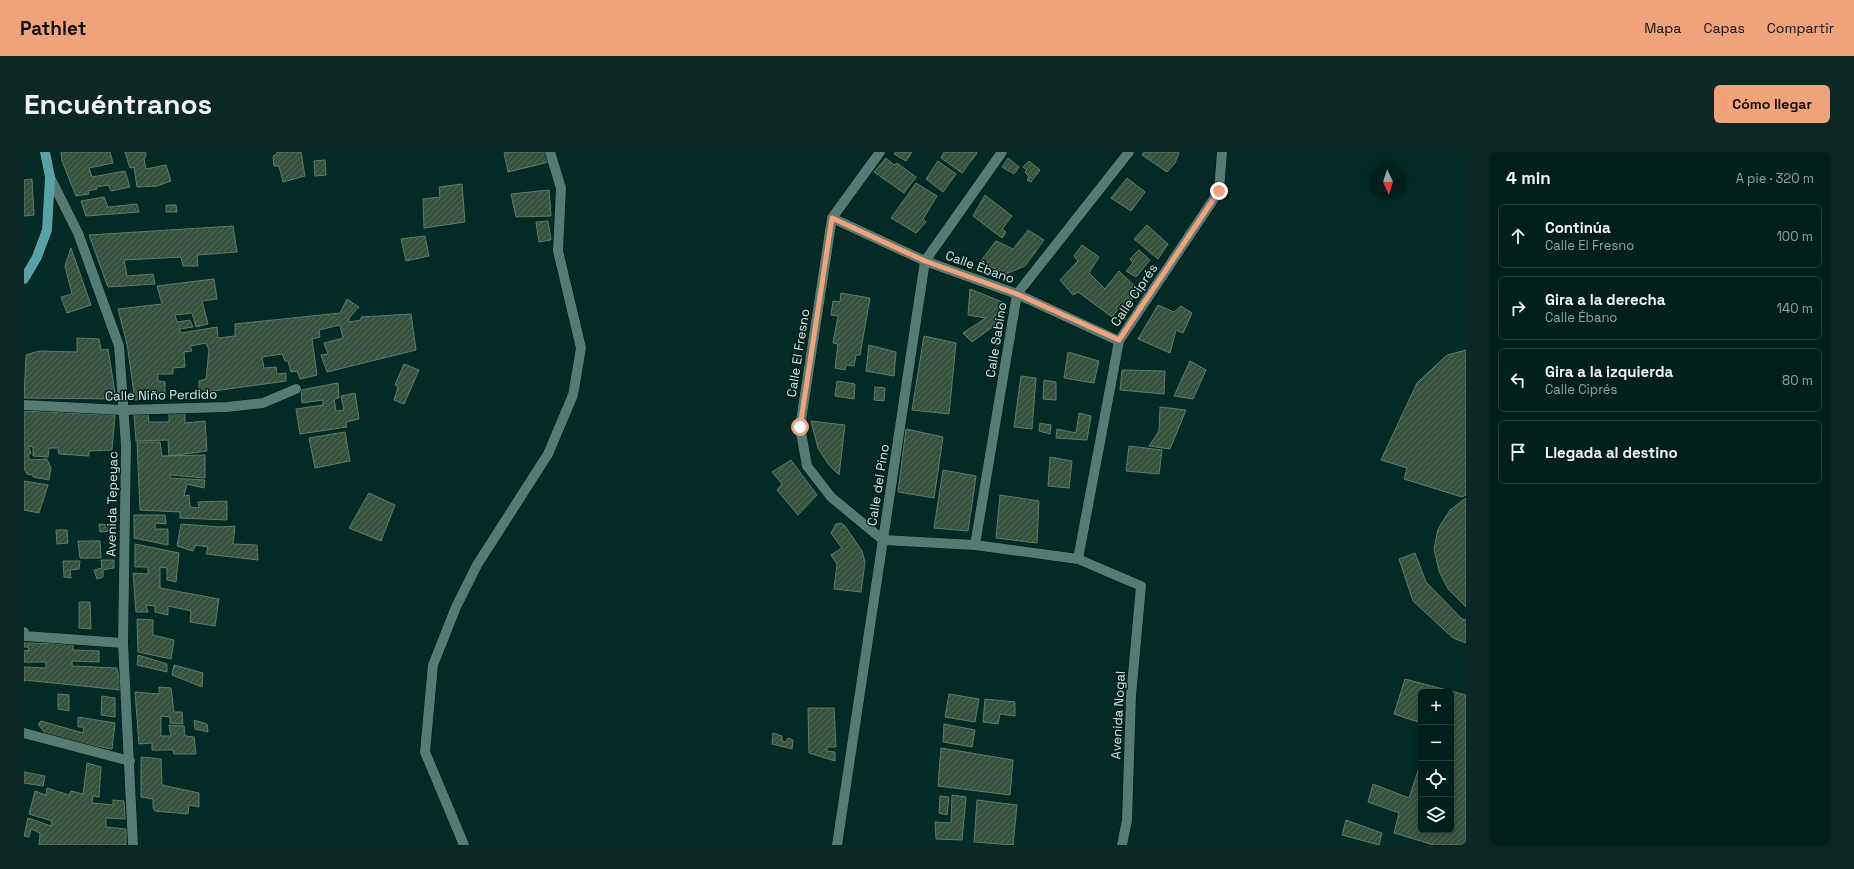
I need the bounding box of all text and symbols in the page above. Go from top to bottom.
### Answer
text: Pathlet [20,16,86,41]
text: Mapa [1644,19,1681,37]
text: Capas [1703,19,1745,37]
text: Compartir [1767,19,1834,37]
button: Cómo llegar [1714,85,1830,123]
text: Encuéntranos [24,86,212,122]
north arrow [1370,164,1406,200]
text: 4 min [1506,167,1551,189]
text: A pie · 320 m [1736,170,1814,187]
route end [1210,182,1228,200]
text: Continúa [1545,218,1611,237]
icon: ahead [1507,225,1529,247]
text: 100 m [1776,228,1813,245]
text: Calle El Fresno [1545,237,1634,254]
street label: Calle Ébano [943,247,1017,287]
street label: Calle Ciprés [1107,260,1161,330]
text: Gira a la derecha [1545,290,1665,309]
icon: right [1507,297,1529,319]
text: 140 m [1777,300,1813,317]
street label: Calle Sabino [982,301,1010,379]
street label: Calle El Fresno [783,308,813,398]
text: Calle Ébano [1545,309,1617,326]
text: Gira a la izquierda [1545,362,1673,381]
icon: left [1507,369,1529,391]
text: 80 m [1782,372,1813,389]
text: Calle Ciprés [1545,381,1617,398]
street label: Calle Niño Perdido [105,386,217,404]
route start [791,418,809,436]
icon: arrive [1507,441,1529,463]
street label: Calle del Pino [863,443,893,527]
text: Llegada al destino [1545,443,1678,462]
street label: Avenida Tepeyac [103,451,121,557]
street label: Avenida Nogal [1107,670,1129,760]
map controls [1418,689,1454,833]
button: + [1418,689,1454,725]
button: − [1418,725,1454,761]
button: locate [1418,761,1454,797]
button: layers [1418,797,1454,833]

